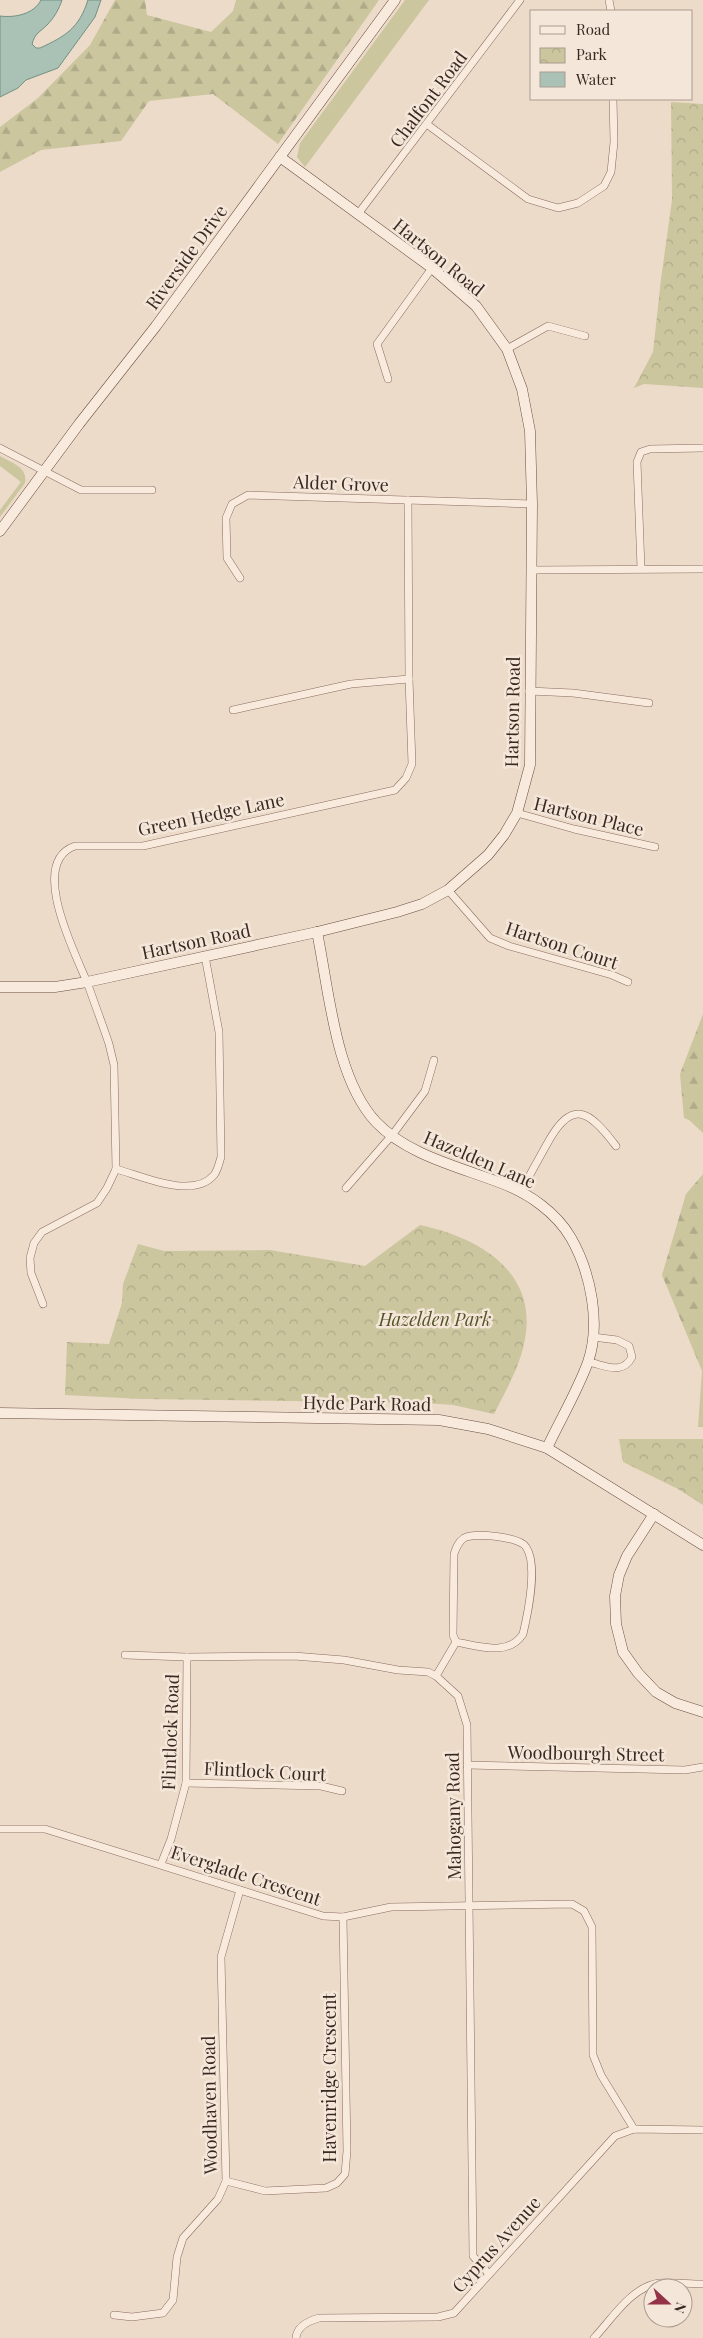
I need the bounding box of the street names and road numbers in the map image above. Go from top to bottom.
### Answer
street label: Chalfont Road [384,45,472,152]
street label: Riverside Drive [140,200,232,314]
street label: Hartson Road [388,213,490,302]
street label: Alder Grove [292,469,389,497]
street label: Hartson Road [499,656,525,768]
street label: Green Hedge Lane [136,787,286,841]
street label: Hartson Place [532,791,646,841]
street label: Hartson Court [503,915,622,975]
street label: Hartson Road [139,918,253,964]
street label: Hazelden Lane [420,1125,540,1193]
street label: Hyde Park Road [303,1390,432,1416]
street label: Flintlock Road [156,1673,184,1791]
street label: Woodbourgh Street [506,1740,665,1766]
street label: Mahogany Road [440,1751,466,1880]
street label: Flintlock Court [203,1756,327,1786]
street label: Everglade Crescent [168,1839,325,1911]
street label: Havenridge Crescent [317,1993,341,2163]
street label: Woodhaven Road [196,2035,222,2176]
street label: Cyprus Avenue [446,2191,546,2297]

